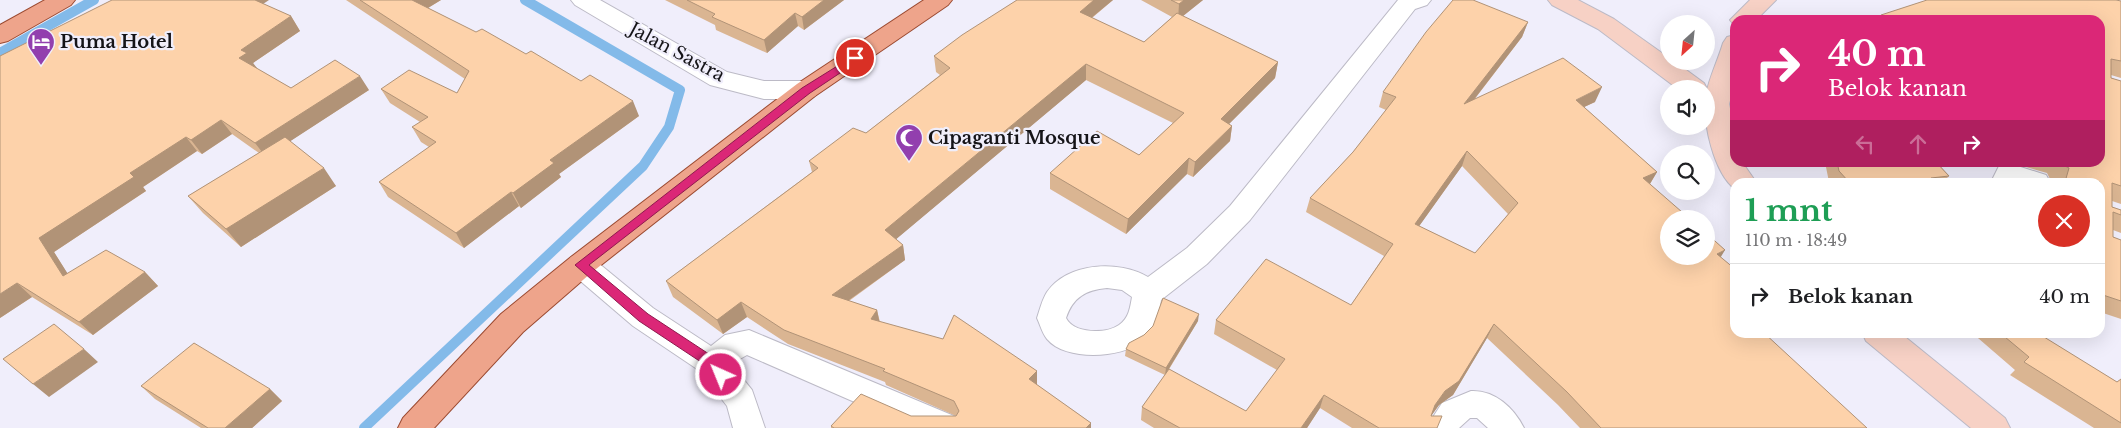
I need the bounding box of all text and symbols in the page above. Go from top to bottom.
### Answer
north arrow [1660,15,1715,70]
map controls [1660,15,1715,265]
street label: Jalan Sastra [624,17,729,86]
hotel icon: Puma Hotel [26,27,56,66]
place label: Puma Hotel [60,31,174,53]
text: 40 m [1828,32,1926,75]
icon: right [1745,35,1810,100]
pin [834,37,876,79]
icon: arrive [841,44,869,72]
text: Belok kanan [1828,75,1967,102]
button: sound [1660,80,1715,135]
mosque icon: Cipaganti Mosque [894,123,924,162]
place label: Cipaganti Mosque [928,127,1101,149]
icon: left [1851,130,1879,158]
icon: ahead [1904,130,1932,158]
icon: right [1957,130,1985,158]
button: search [1660,145,1715,200]
text: 1 mnt [1745,192,1833,229]
button: close [2038,195,2090,247]
button: layers [1660,210,1715,265]
text: 110 m · 18:49 [1745,230,1847,250]
icon: right [1745,282,1773,310]
text: Belok kanan [1788,285,1913,308]
text: 40 m [2039,285,2090,308]
position arrow [694,348,746,400]

